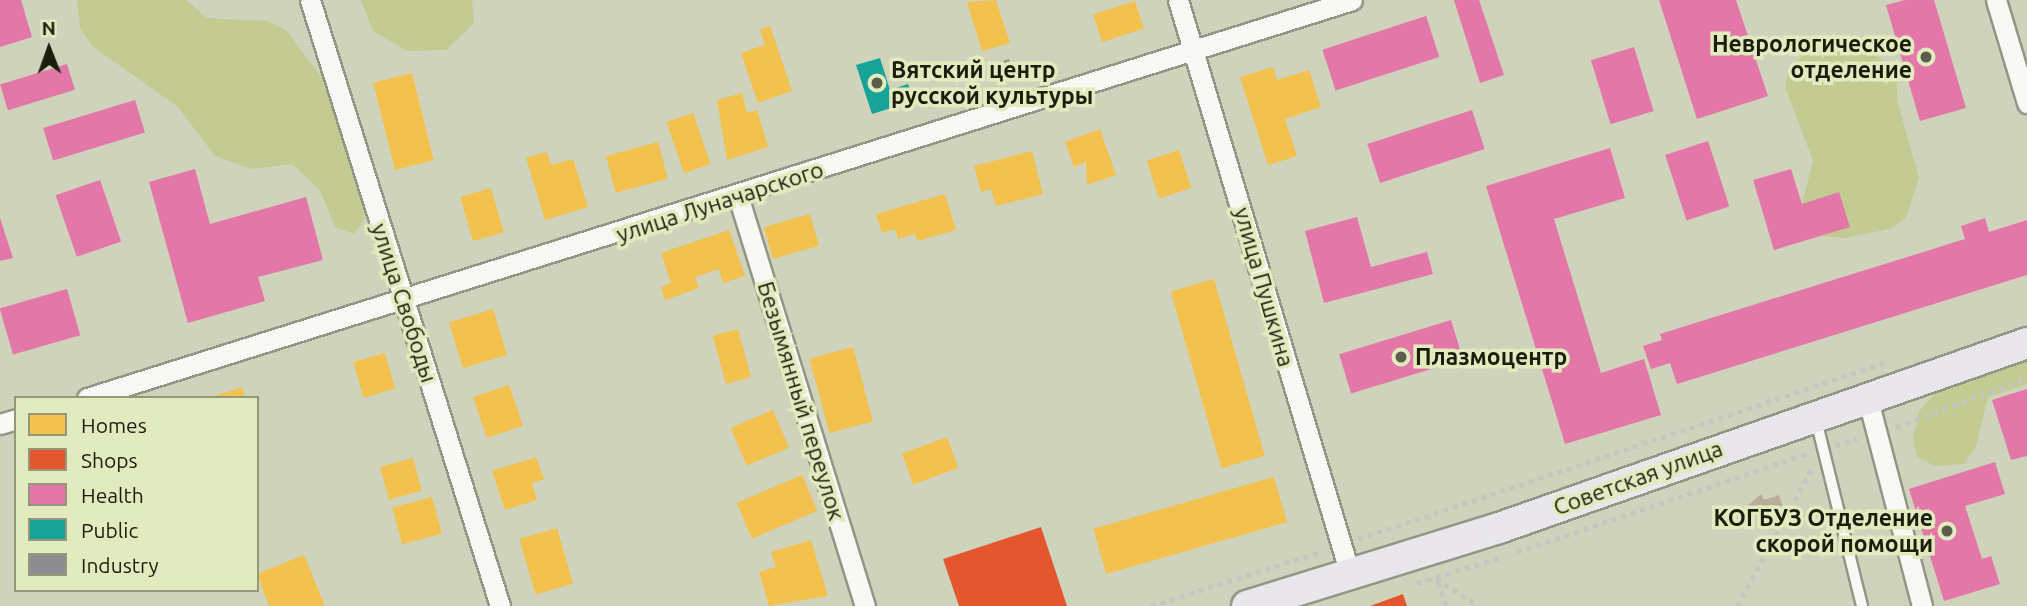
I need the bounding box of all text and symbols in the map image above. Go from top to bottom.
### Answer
north arrow [14,14,84,84]
text: N [41,17,56,39]
place label: Неврологическое отделение [1712,30,1912,84]
marker: Неврологическое отделение [1918,49,1934,65]
place label: Вятский центр русской культуры [891,56,1093,110]
marker: Вятский центр русской культуры [869,75,885,91]
street label: улица Луначарского [613,155,827,249]
street label: улица Пушкина [1228,204,1300,370]
street label: улица Свободы [365,220,443,386]
street label: Безымянный переулок [751,278,851,524]
place label: Плазмоцентр [1415,343,1567,371]
marker: Плазмоцентр [1393,349,1409,365]
legend [14,396,259,592]
text: Homes [81,413,147,437]
street label: Советская улица [1550,435,1726,521]
text: Shops [81,448,138,472]
text: Health [81,483,144,507]
place label: КОГБУЗ Отделение скорой помощи [1713,504,1933,558]
text: Public [81,518,138,542]
marker: КОГБУЗ Отделение скорой помощи [1939,523,1955,539]
text: Industry [81,553,159,577]

